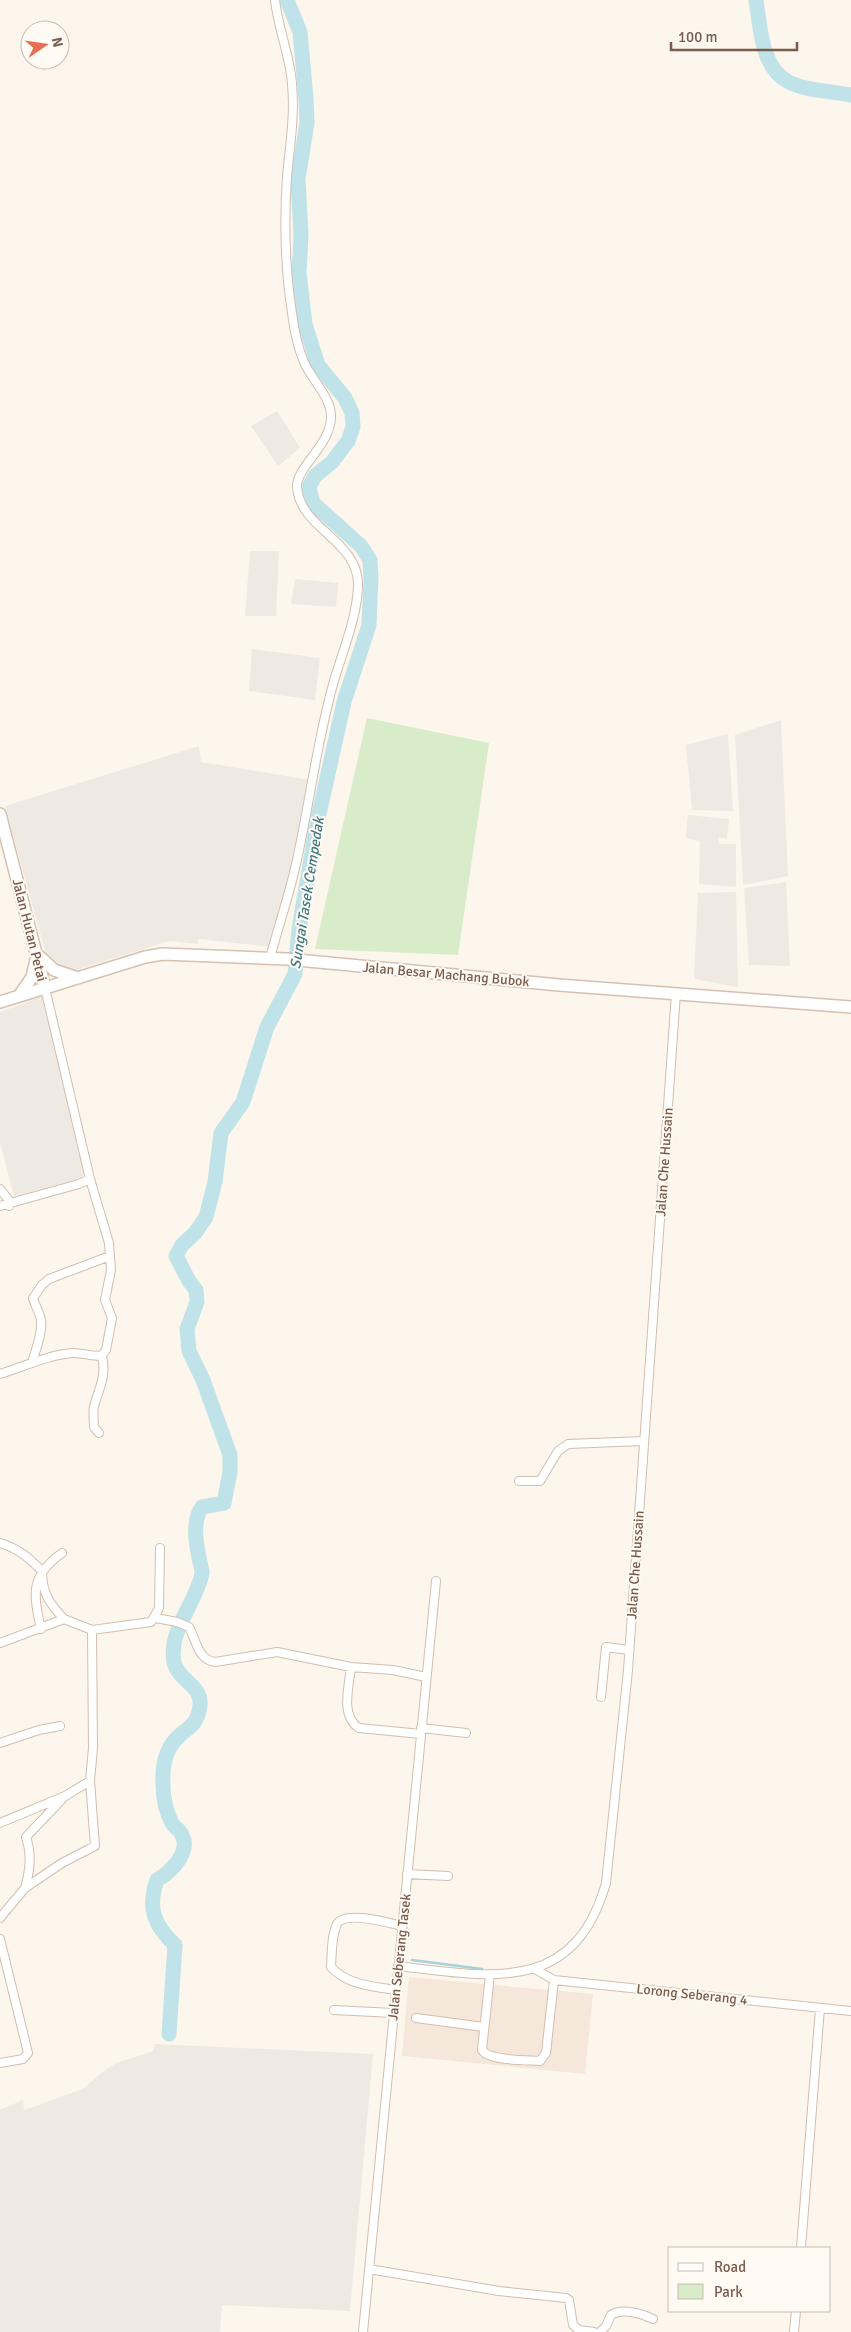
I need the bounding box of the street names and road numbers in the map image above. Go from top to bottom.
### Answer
street label: Jalan Hutan Petai [9,877,50,983]
street label: Jalan Besar Machang Bubok [362,959,530,990]
street label: Jalan Che Hussain [652,1107,677,1217]
street label: Jalan Che Hussain [623,1510,648,1620]
street label: Jalan Seberang Tasek [384,1893,415,2021]
street label: Lorong Seberang 4 [636,1980,749,2009]

